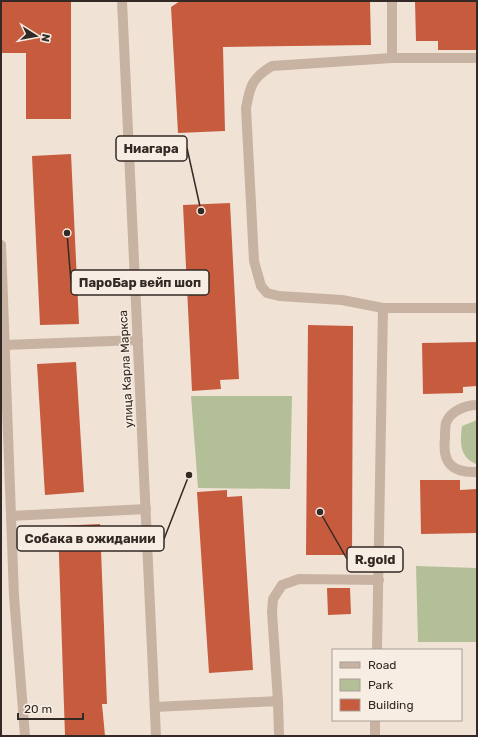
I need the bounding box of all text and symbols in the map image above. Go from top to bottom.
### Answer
north arrow [16,16,56,56]
text: N [38,33,52,43]
callout: Ниагара [116,136,187,161]
text: Ниагара [123,141,179,156]
callout: ПароБар вейп шоп [71,270,209,295]
text: ПароБар вейп шоп [79,275,201,290]
street label: улица Карла Маркса [116,310,136,428]
callout: Собака в ожидании [17,526,164,551]
text: Собака в ожидании [25,531,155,546]
callout: R.gold [347,547,403,572]
text: R.gold [355,552,395,567]
legend [332,649,462,721]
text: Road [368,658,396,672]
text: Park [368,678,394,692]
scale bar [18,695,83,721]
text: Building [368,698,414,712]
text: 20 m [24,702,52,716]

